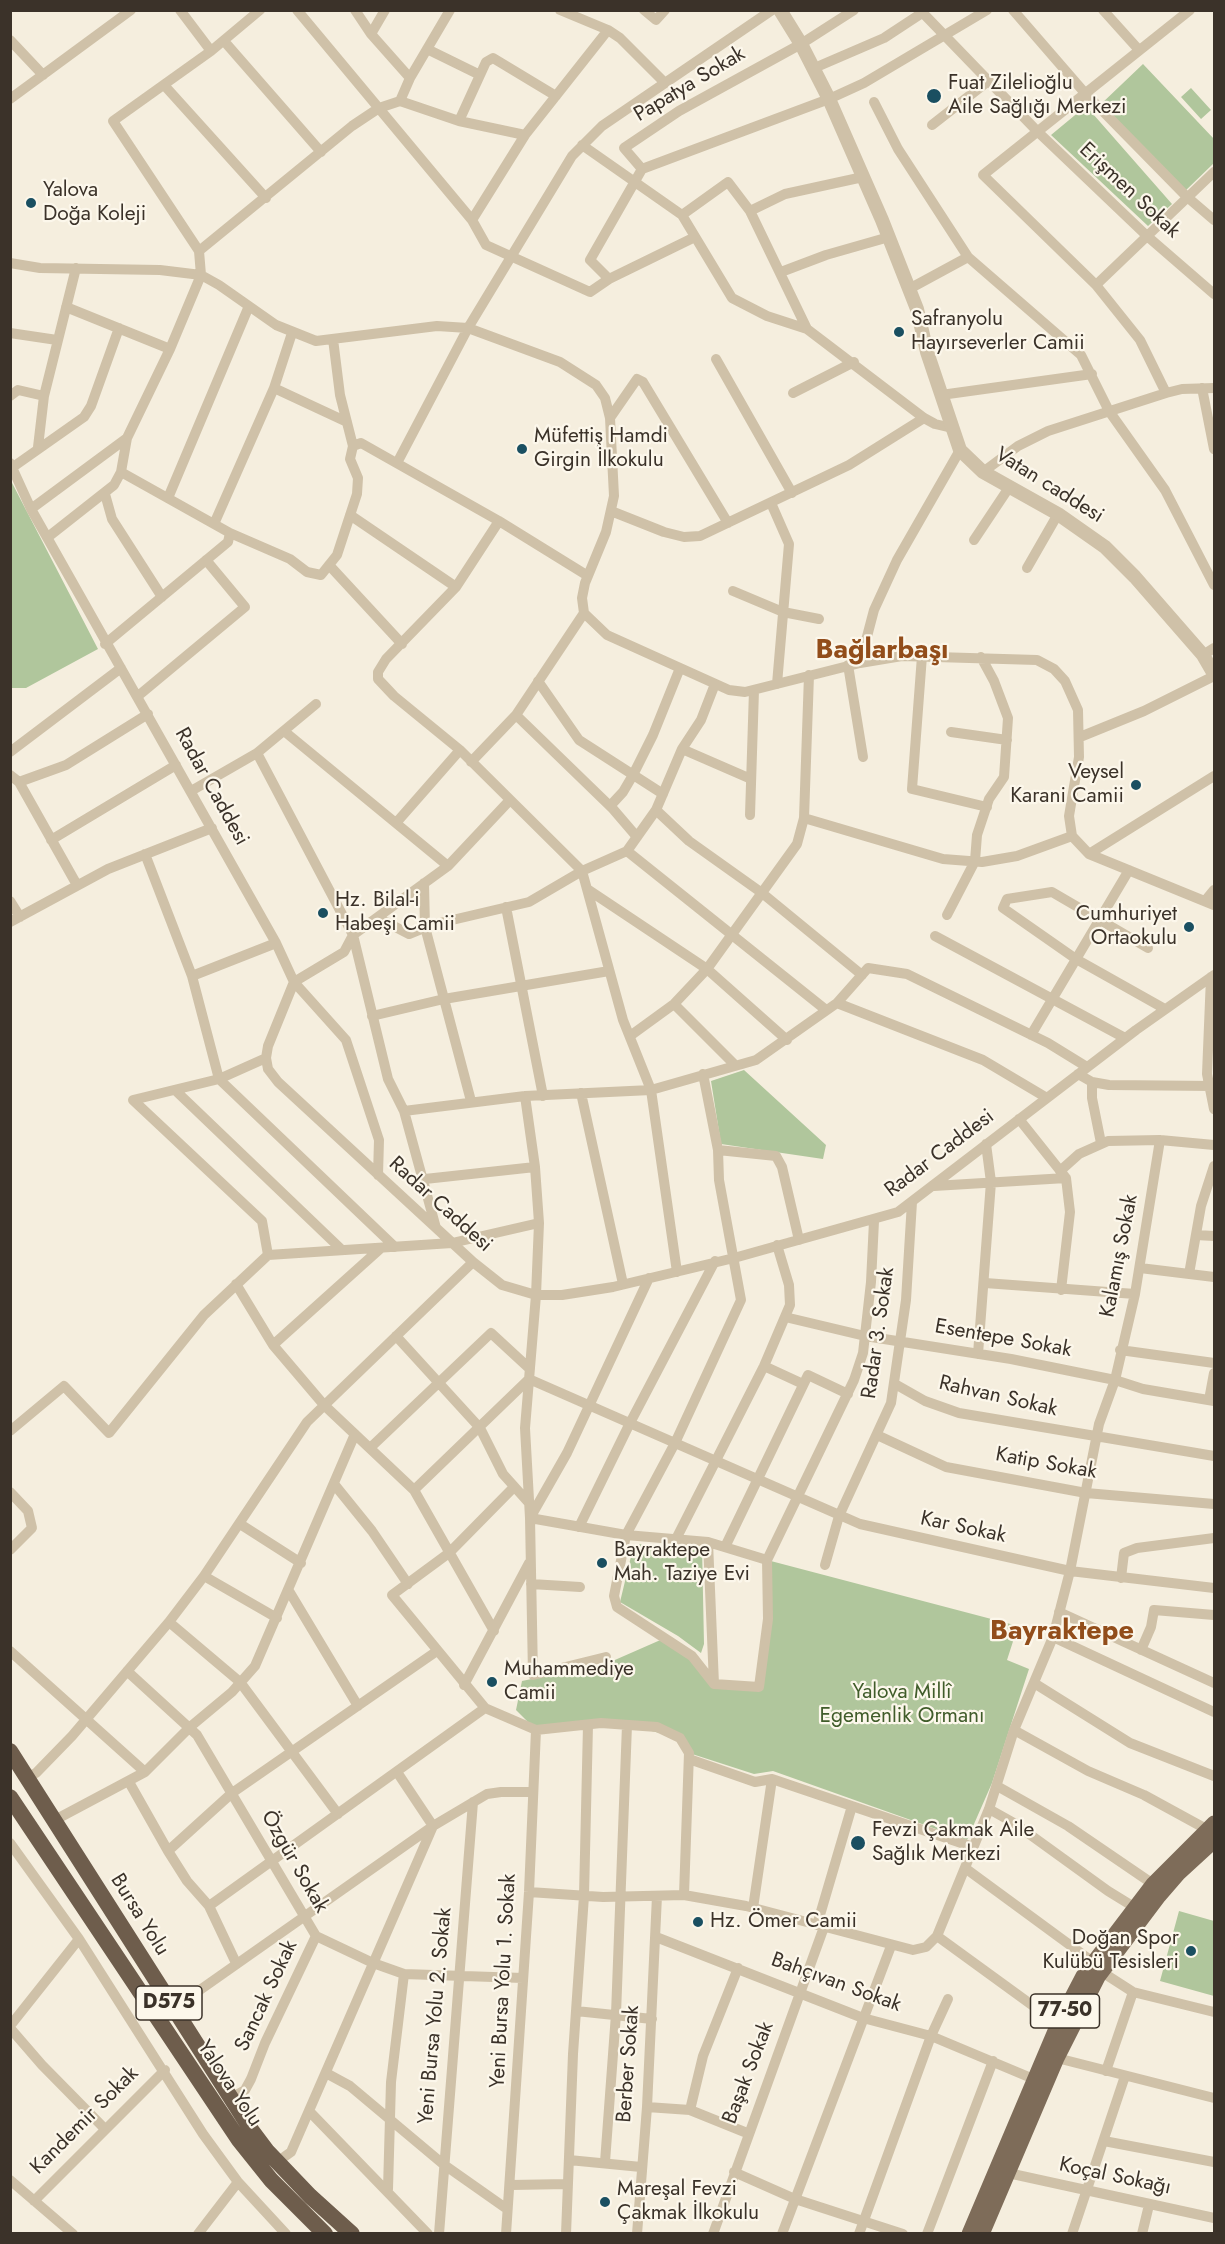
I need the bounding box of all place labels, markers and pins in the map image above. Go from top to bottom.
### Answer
place label: Fuat Zilelioğlu Aile Sağlığı Merkezi [948,71,1126,121]
marker: Fuat Zilelioğlu Aile Sağlığı Merkezi [925,87,943,105]
place label: Yalova Doğa Koleji [43,178,146,228]
marker: Yalova Doğa Koleji [24,196,38,210]
place label: Safranyolu Hayırseverler Camii [911,307,1085,357]
marker: Safranyolu Hayırseverler Camii [892,325,906,339]
place label: Müfettiş Hamdi Girgin İlkokulu [534,424,668,474]
marker: Müfettiş Hamdi Girgin İlkokulu [515,442,529,456]
place label: Veysel Karani Camii [1010,760,1124,810]
marker: Veysel Karani Camii [1129,778,1143,792]
place label: Hz. Bilal-i Habeşi Camii [335,888,455,938]
place label: Cumhuriyet Ortaokulu [1076,902,1177,952]
marker: Hz. Bilal-i Habeşi Camii [316,906,330,920]
marker: Cumhuriyet Ortaokulu [1182,920,1196,934]
place label: Bayraktepe Mah. Taziye Evi [614,1538,750,1588]
marker: Bayraktepe Mah. Taziye Evi [595,1556,609,1570]
place label: Muhammediye Camii [504,1657,634,1707]
marker: Muhammediye Camii [485,1675,499,1689]
place label: Fevzi Çakmak Aile Sağlık Merkezi [872,1818,1034,1868]
marker: Fevzi Çakmak Aile Sağlık Merkezi [849,1834,867,1852]
place label: Hz. Ömer Camii [710,1909,857,1935]
marker: Hz. Ömer Camii [691,1915,705,1929]
place label: Doğan Spor Kulübü Tesisleri [1042,1926,1179,1976]
marker: Doğan Spor Kulübü Tesisleri [1184,1944,1198,1958]
place label: Mareşal Fevzi Çakmak İlkokulu [617,2177,759,2227]
marker: Mareşal Fevzi Çakmak İlkokulu [598,2195,612,2209]

